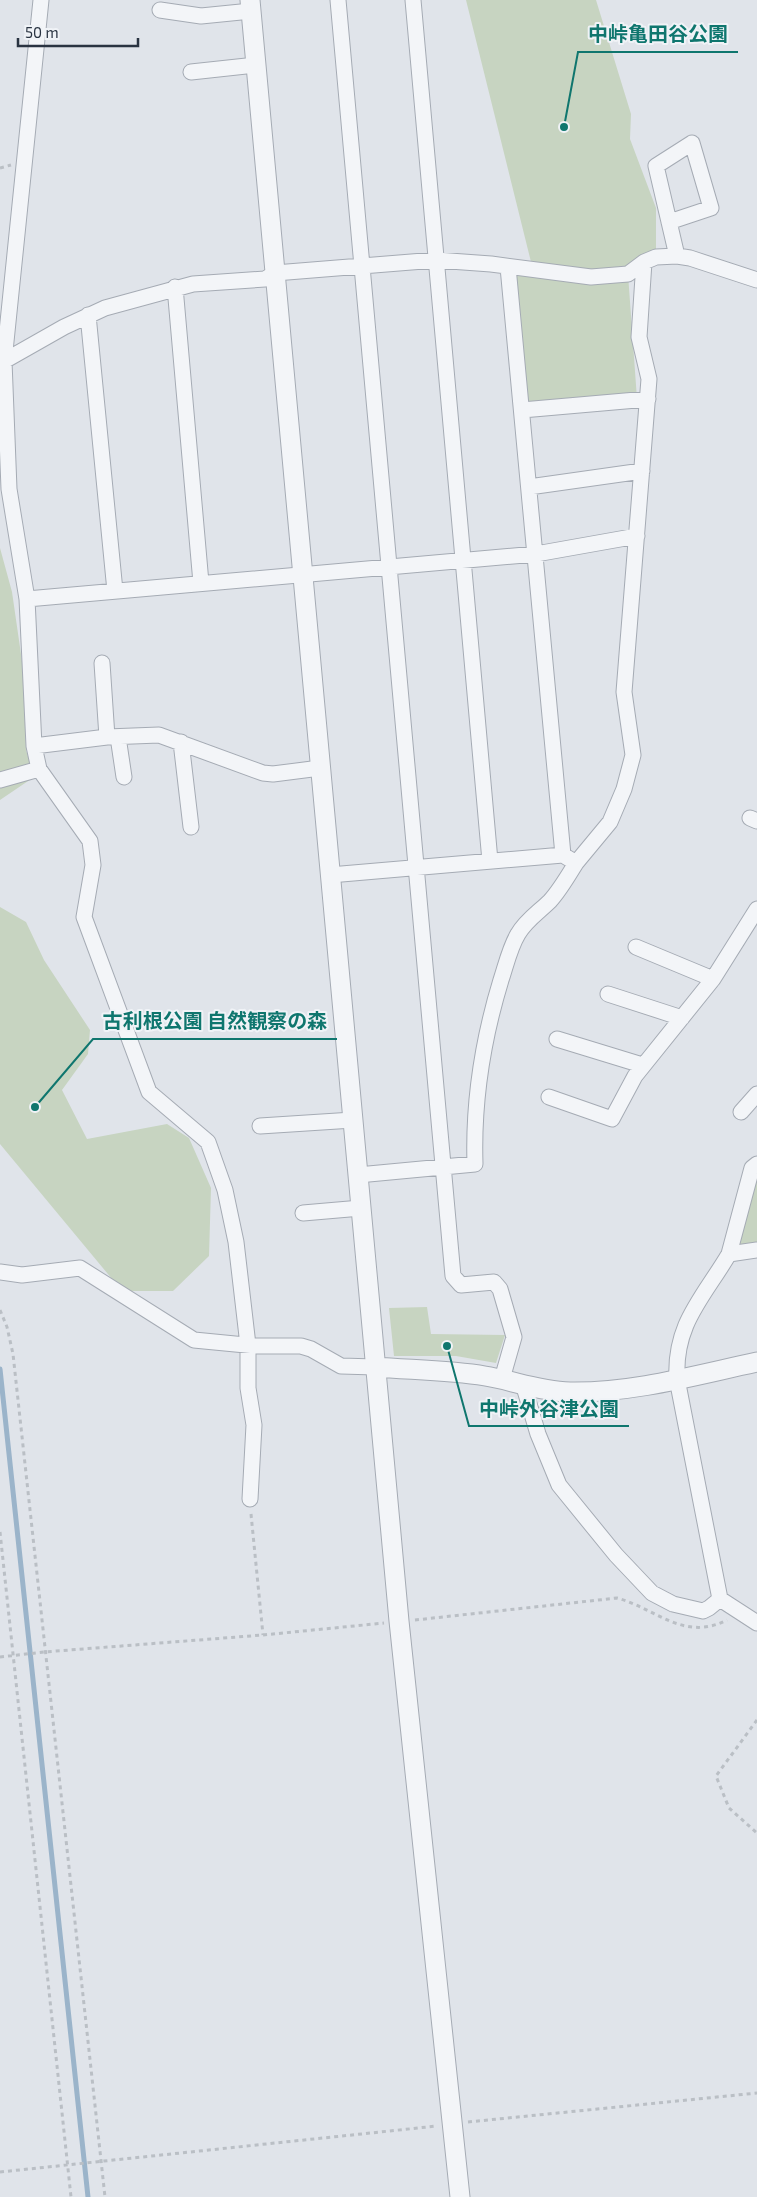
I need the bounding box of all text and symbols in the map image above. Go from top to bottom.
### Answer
scale bar [18,15,138,47]
callout: 中峠亀田谷公園 [578,17,738,52]
text: 中峠亀田谷公園 [588,21,728,45]
text: 50 m [25,23,59,41]
callout: 古利根公園 自然観察の森 [93,1004,337,1039]
text: 古利根公園 自然観察の森 [103,1008,327,1032]
callout: 中峠外谷津公園 [469,1391,629,1426]
text: 中峠外谷津公園 [479,1396,619,1420]

